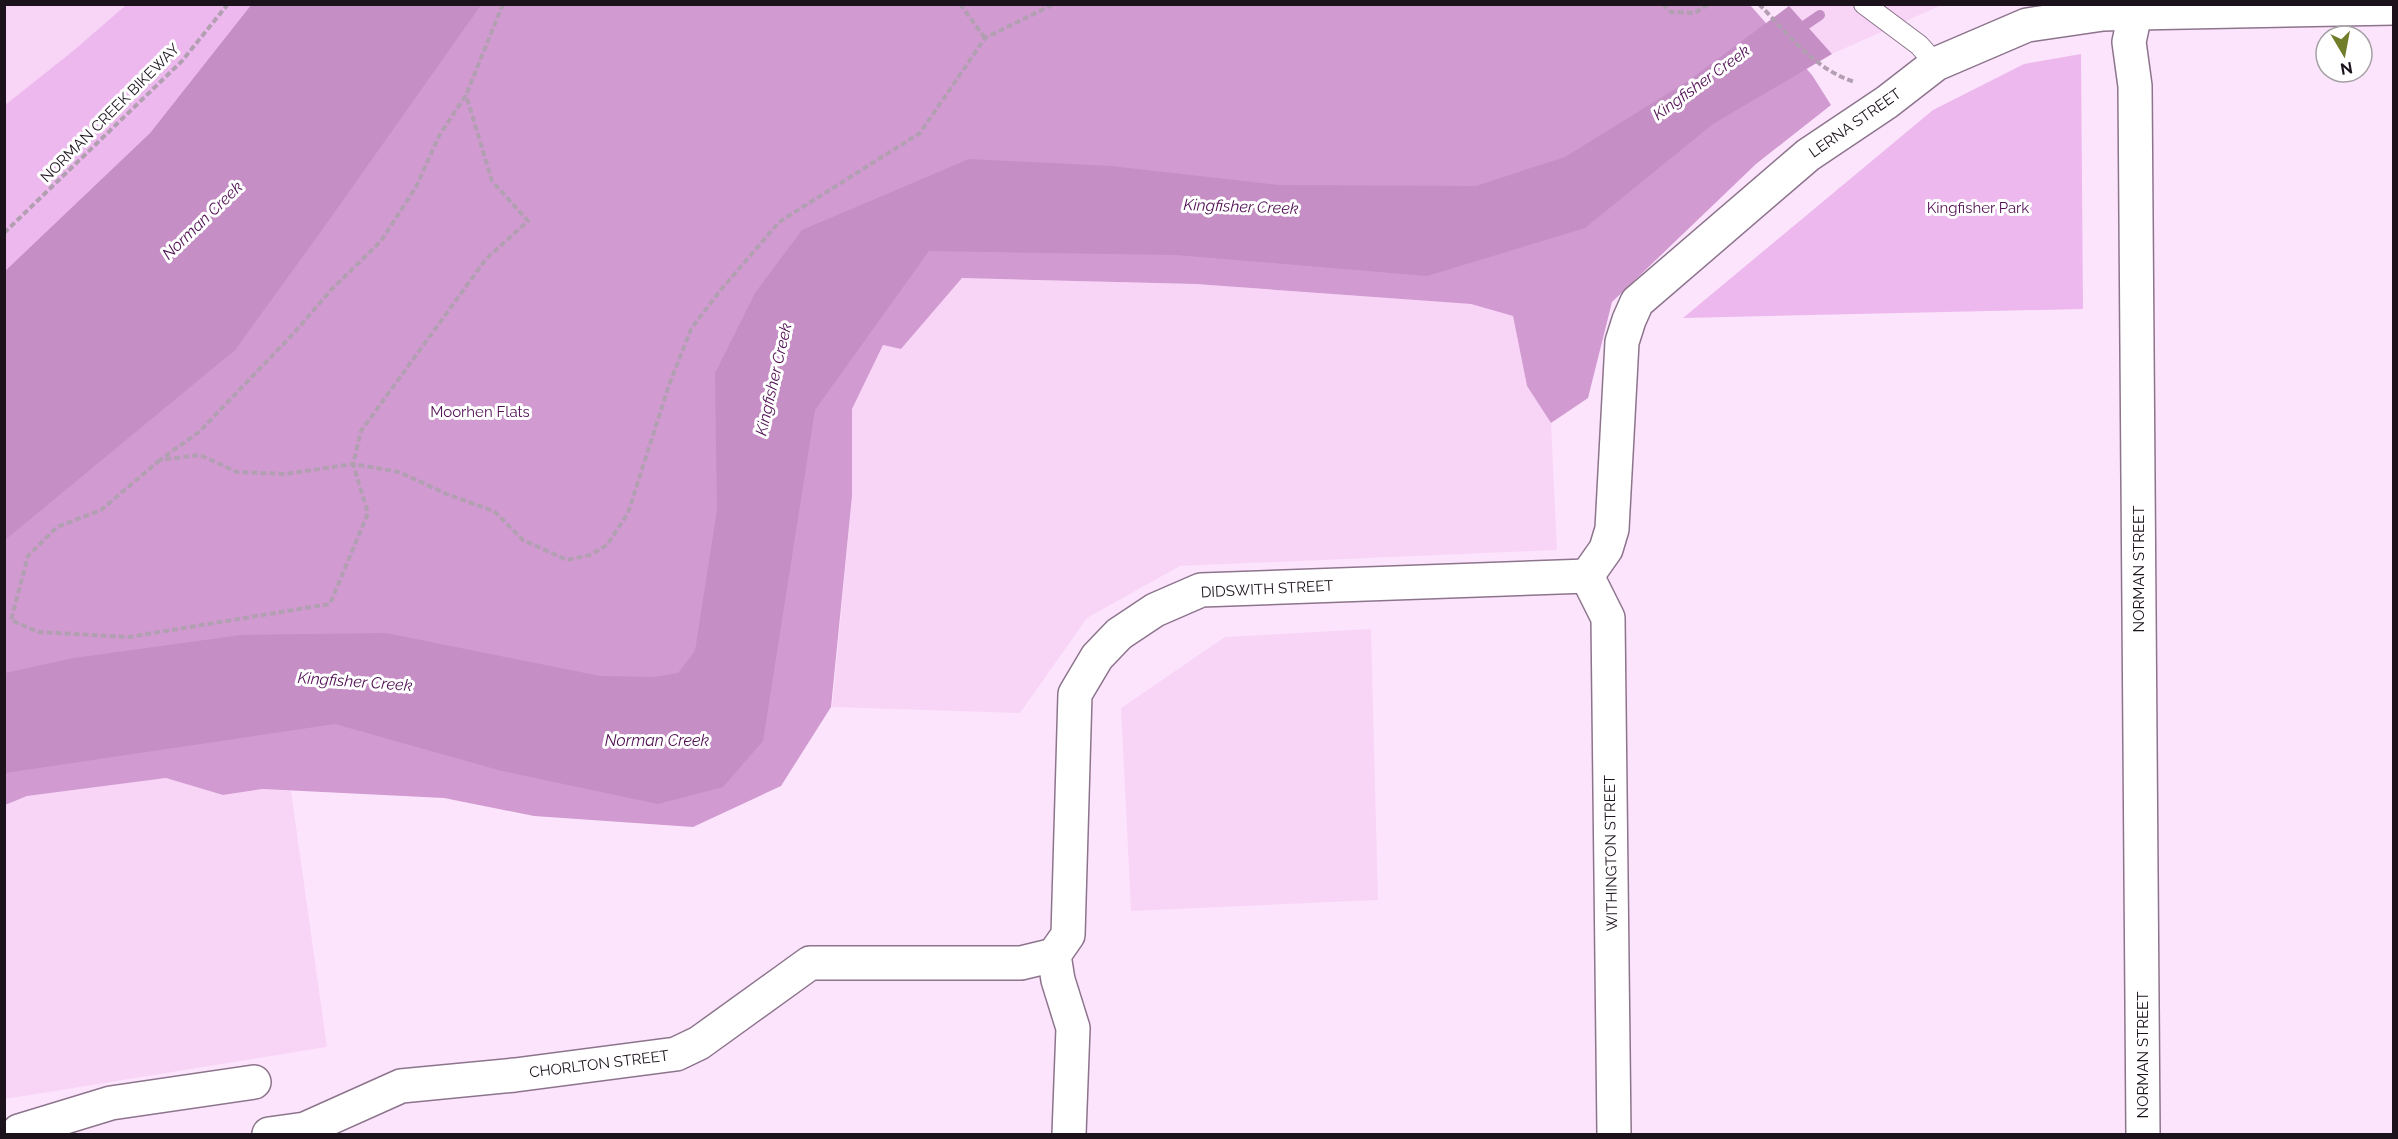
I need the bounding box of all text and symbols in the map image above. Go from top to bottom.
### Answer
north arrow [2314,24,2374,84]
street label: NORMAN CREEK BIKEWAY [37,40,183,186]
water label: Kingfisher Creek [1649,41,1754,124]
text: N [2339,58,2354,79]
street label: LERNA STREET [1806,85,1904,161]
water label: Norman Creek [158,177,247,263]
water label: Kingfisher Creek [1183,195,1299,218]
park label: Kingfisher Park [1927,199,2029,217]
water label: Kingfisher Creek [751,321,796,437]
park label: Moorhen Flats [430,403,530,421]
street label: NORMAN STREET [2130,506,2148,632]
street label: DIDSWITH STREET [1200,577,1334,601]
water label: Kingfisher Creek [297,668,413,695]
water label: Norman Creek [605,731,710,750]
street label: WITHINGTON STREET [1601,775,1621,931]
street label: NORMAN STREET [2134,992,2152,1118]
street label: CHORLTON STREET [528,1047,670,1081]

